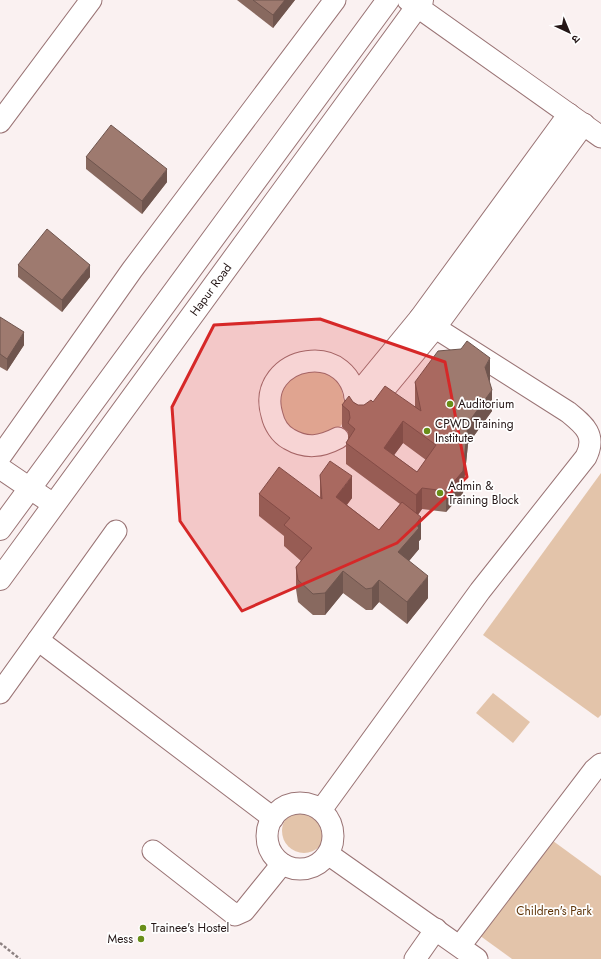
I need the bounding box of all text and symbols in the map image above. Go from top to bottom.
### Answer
north arrow [549,12,589,52]
text: उ [568,31,584,48]
street label: Hapur Road [186,260,236,320]
place label: Auditorium [458,395,514,413]
marker: Auditorium [445,399,455,409]
place label: CPWD Training Institute [435,415,514,447]
marker: CPWD Training Institute [422,426,432,436]
place label: Admin & Training Block [448,477,520,509]
marker: Admin & Training Block [435,488,445,498]
park label: Children's Park [516,902,592,920]
place label: Trainee's Hostel [151,919,229,937]
marker: Trainee's Hostel [138,923,148,933]
place label: Mess [107,930,133,948]
marker: Mess [136,934,146,944]

